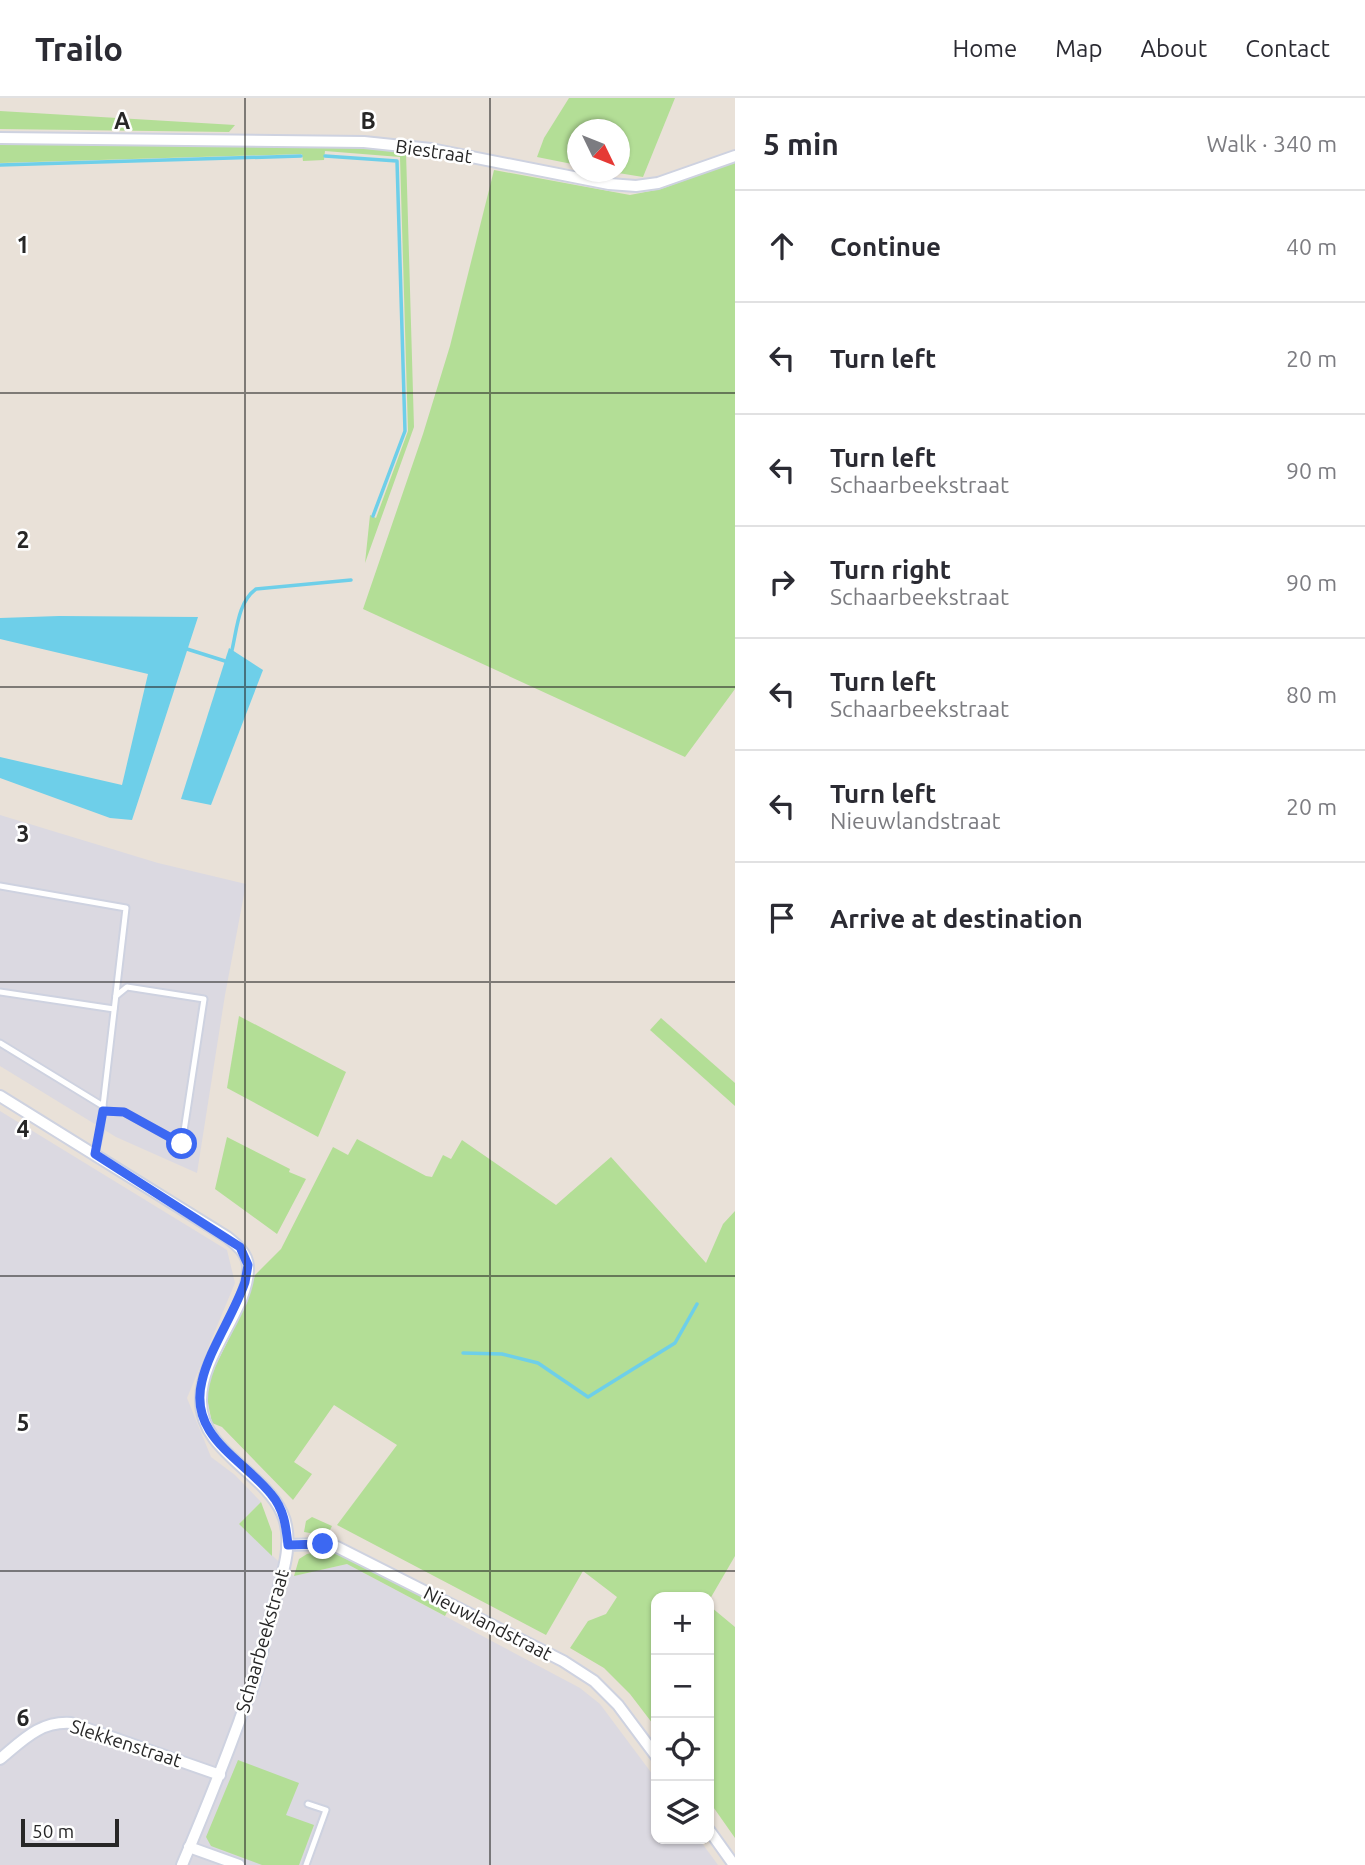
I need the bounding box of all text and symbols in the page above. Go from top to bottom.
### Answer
text: Trailo [35,30,123,67]
text: Home [952,35,1017,62]
text: Map [1055,35,1102,62]
text: About [1140,35,1207,62]
text: Contact [1245,35,1330,62]
text: A [114,108,130,133]
text: B [360,108,376,133]
north arrow [567,119,630,182]
text: 5 min [763,127,839,161]
text: Walk · 340 m [1206,131,1337,156]
street label: Biestraat [394,135,474,167]
icon: ahead [763,227,801,265]
text: 1 [17,232,29,257]
text: Continue [830,232,941,261]
text: 40 m [1286,234,1337,259]
icon: left [763,339,801,377]
text: Turn left [830,344,936,373]
text: 20 m [1286,346,1337,371]
text: Turn left [830,443,936,472]
icon: left [763,451,801,489]
text: 90 m [1286,458,1337,483]
text: Schaarbeekstraat [830,472,1009,497]
text: 2 [17,527,29,552]
text: Turn right [830,555,951,584]
icon: right [763,563,801,601]
text: 90 m [1286,570,1337,595]
text: Schaarbeekstraat [830,584,1009,609]
text: Turn left [830,667,936,696]
icon: left [763,675,801,713]
text: 80 m [1286,682,1337,707]
text: Schaarbeekstraat [830,696,1009,721]
text: Turn left [830,779,936,808]
icon: left [763,787,801,825]
text: 20 m [1286,794,1337,819]
text: Nieuwlandstraat [830,808,1001,833]
text: 3 [17,821,29,846]
icon: arrive [763,899,801,937]
text: Arrive at destination [830,904,1083,933]
text: 4 [17,1116,30,1141]
route start [166,1128,197,1159]
text: 5 [17,1410,29,1435]
route end [307,1528,338,1559]
street label: Schaarbeekstraat [231,1566,293,1715]
street label: Nieuwlandstraat [420,1581,556,1665]
map controls [651,1592,714,1844]
button: + [651,1592,714,1655]
button: − [651,1655,714,1718]
text: 6 [17,1705,30,1730]
street label: Slekkenstraat [68,1715,185,1771]
button: locate [651,1718,714,1781]
button: layers [651,1781,714,1844]
scale bar [21,1816,119,1848]
text: 50 m [32,1820,74,1842]

